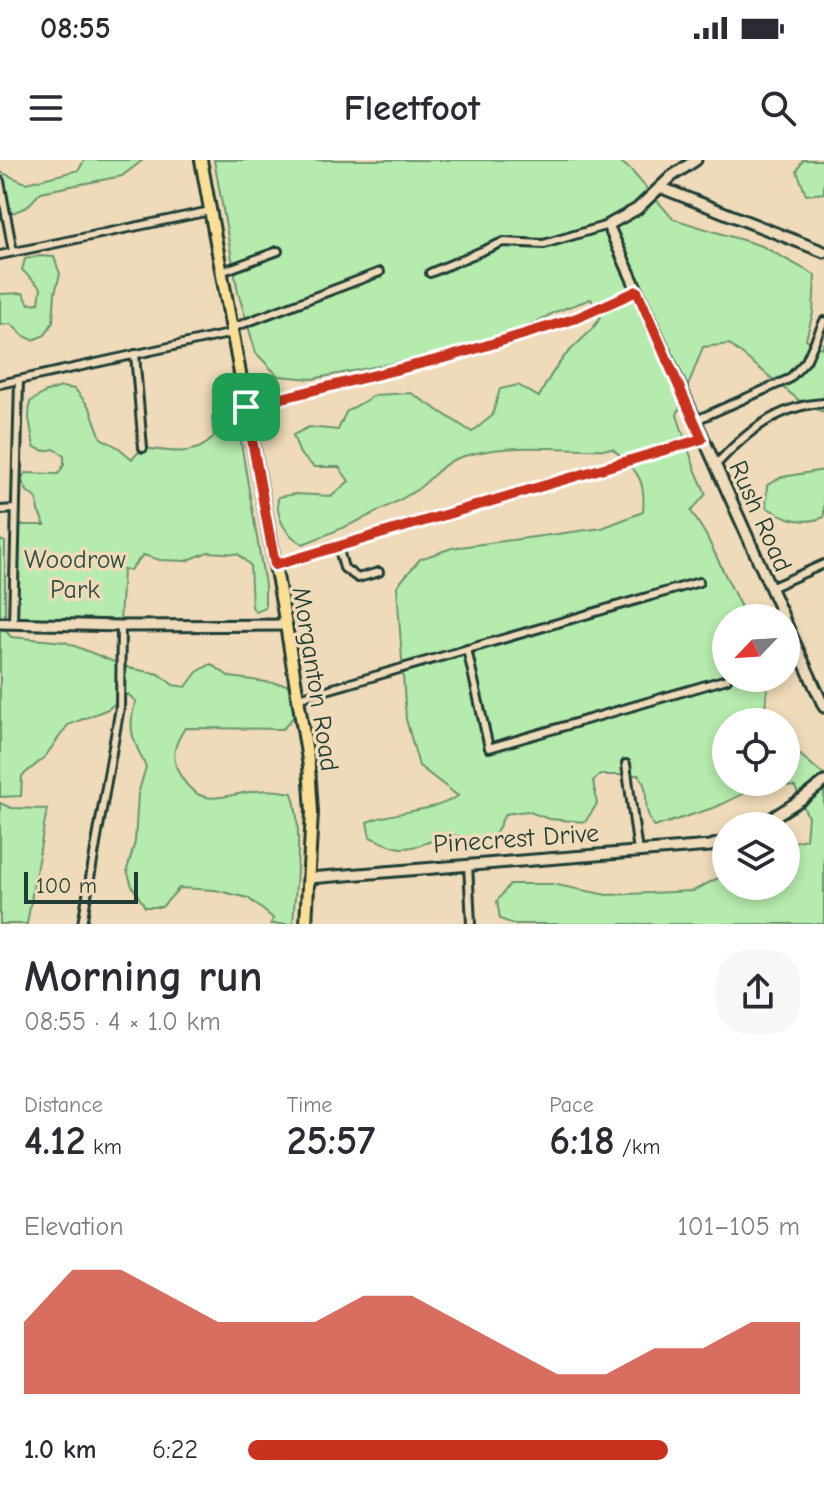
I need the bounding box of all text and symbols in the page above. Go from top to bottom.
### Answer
text: 08:55 [40,11,111,46]
icon: menu [24,86,68,130]
icon: search [756,86,800,130]
text: Fleetfoot [344,88,480,129]
pin [212,373,280,441]
icon: arrive [224,385,268,429]
street label: Rush Road [722,456,798,577]
park label: Woodrow Park [24,545,126,605]
street label: Morganton Road [286,585,344,774]
north arrow [712,604,800,692]
map controls [712,604,800,900]
button: locate [712,708,800,796]
button: layers [712,812,800,900]
street label: Pinecrest Drive [432,818,600,860]
scale bar [24,868,138,904]
text: 100 m [36,873,97,899]
button: share [716,950,800,1034]
text: Morning run [24,951,263,1002]
text: 08:55 · 4 × 1.0 km [24,1007,221,1037]
text: Distance [24,1092,103,1118]
text: Time [287,1092,332,1118]
text: Pace [549,1092,594,1118]
text: 4.12 [24,1118,86,1164]
text: 25:57 [287,1118,375,1164]
text: 6:18 [549,1118,615,1164]
text: km [86,1134,122,1160]
text: /km [615,1134,661,1160]
text: Elevation [24,1212,124,1242]
text: 101–105 m [678,1212,800,1242]
text: 1.0 km [24,1435,96,1465]
text: 6:22 [152,1435,198,1465]

